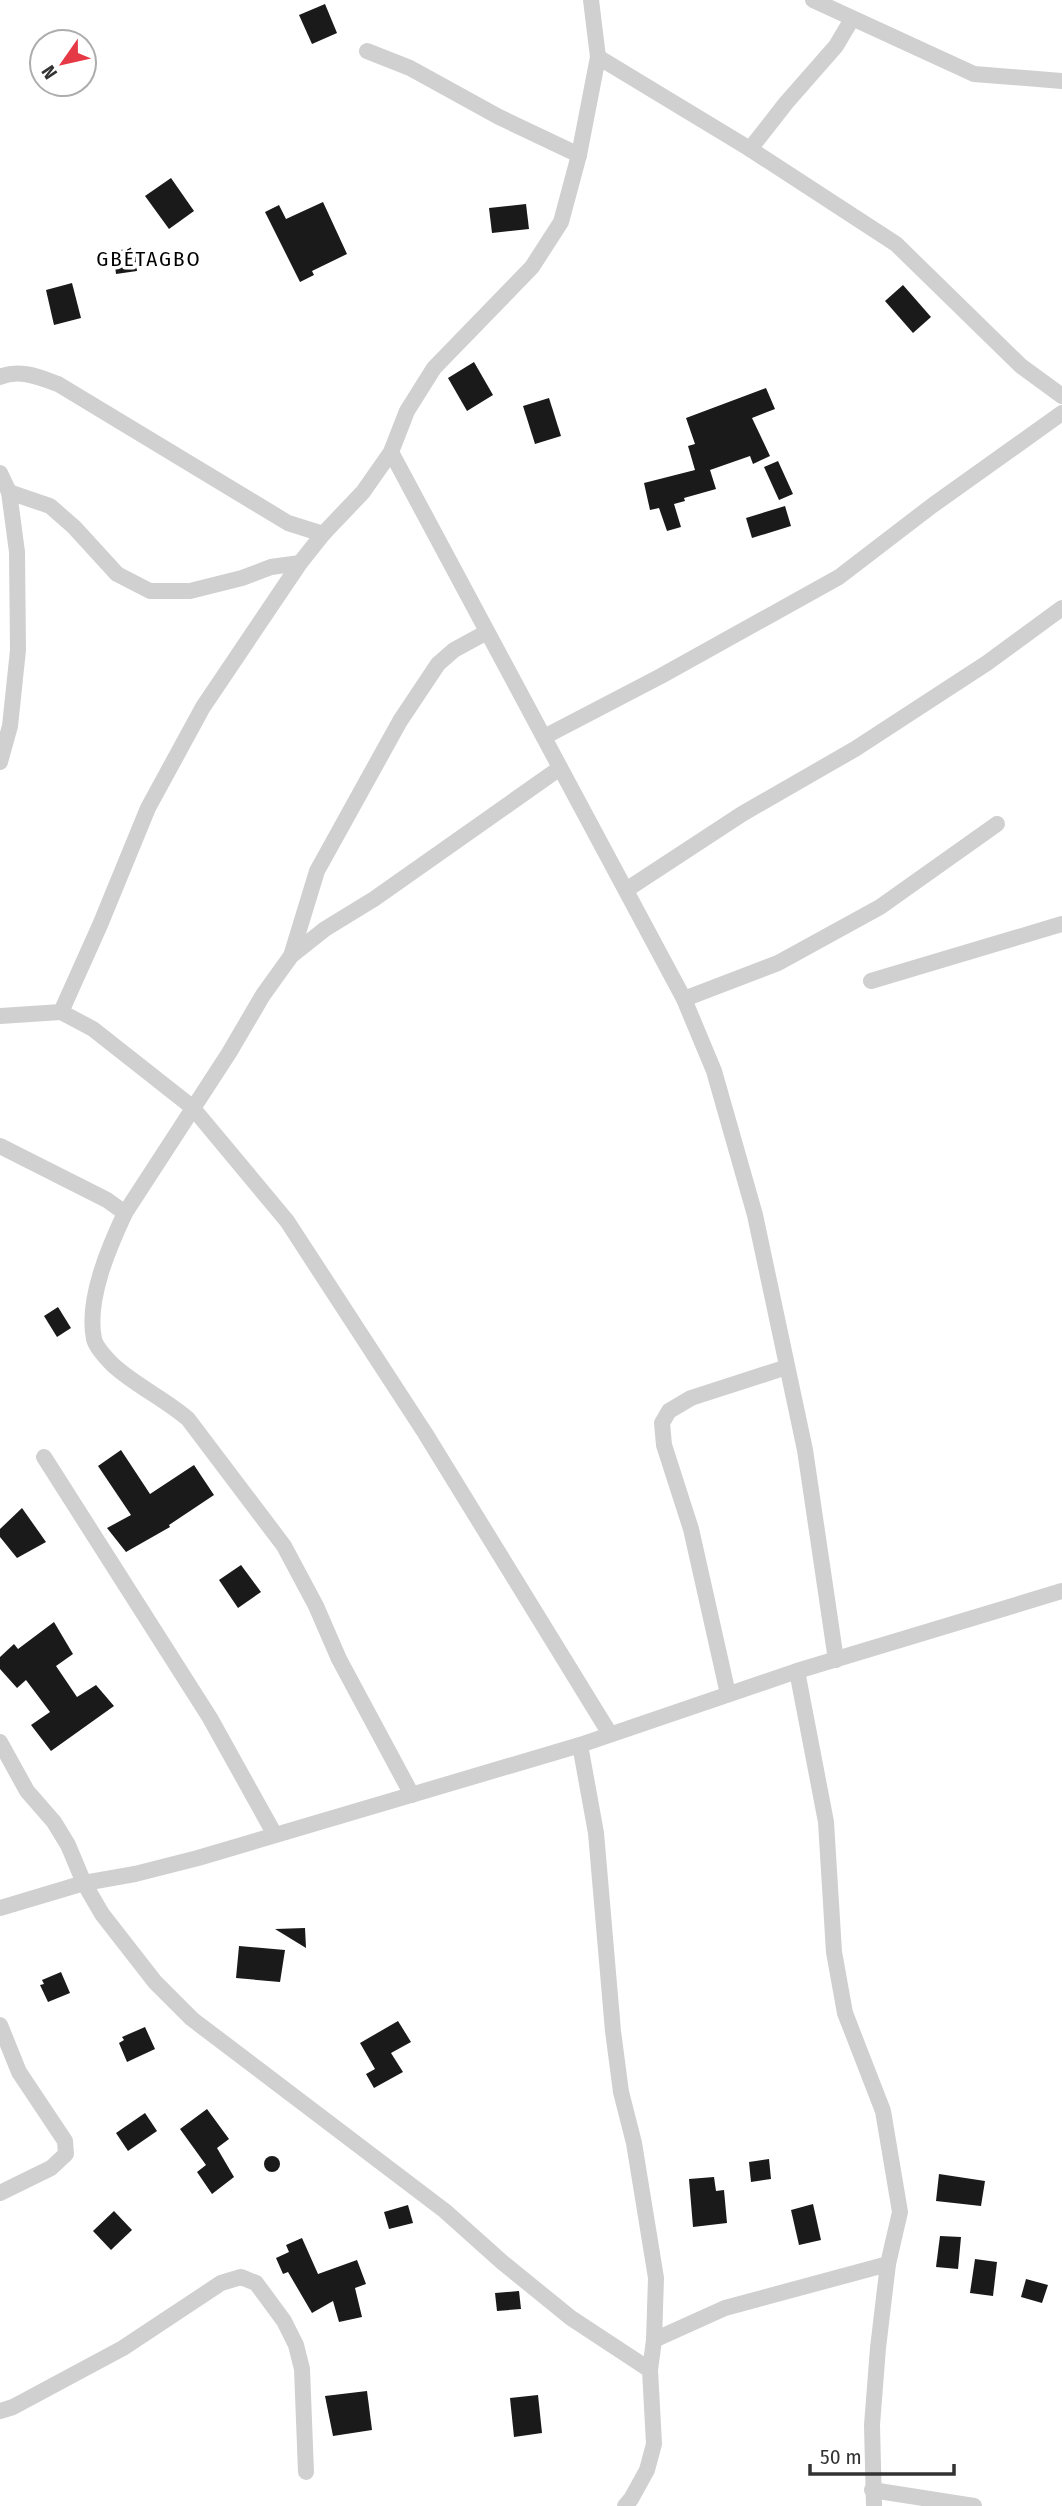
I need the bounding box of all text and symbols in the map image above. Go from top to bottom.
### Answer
north arrow [28,28,98,98]
text: N [37,61,62,83]
district label: GBÉTAGBO [96,246,202,272]
scale bar [810,2432,954,2476]
text: 50 m [820,2444,862,2470]

